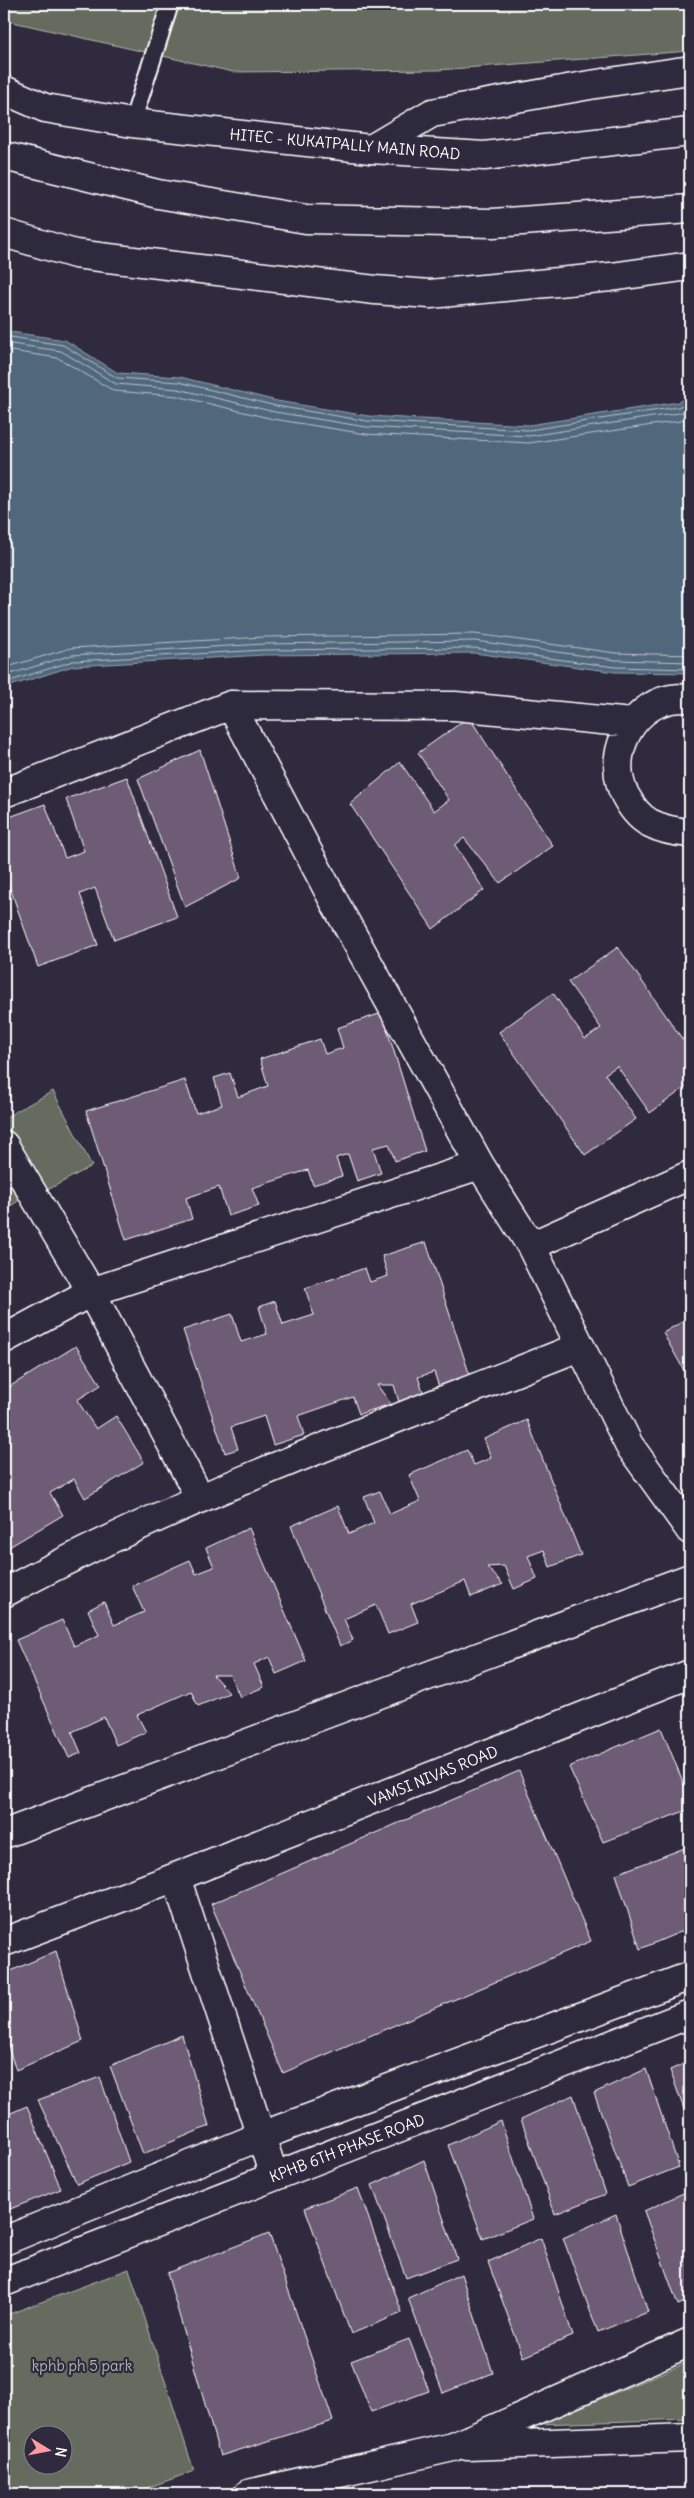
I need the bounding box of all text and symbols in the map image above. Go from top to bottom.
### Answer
street label: HITEC - KUKATPALLY MAIN ROAD [229,124,461,164]
street label: VAMSI NIVAS ROAD [365,1741,501,1811]
street label: KPHB 6TH PHASE ROAD [267,2110,427,2186]
park label: kphb ph 5 park [32,2356,133,2375]
north arrow [22,2426,72,2476]
text: N [51,2446,71,2459]

